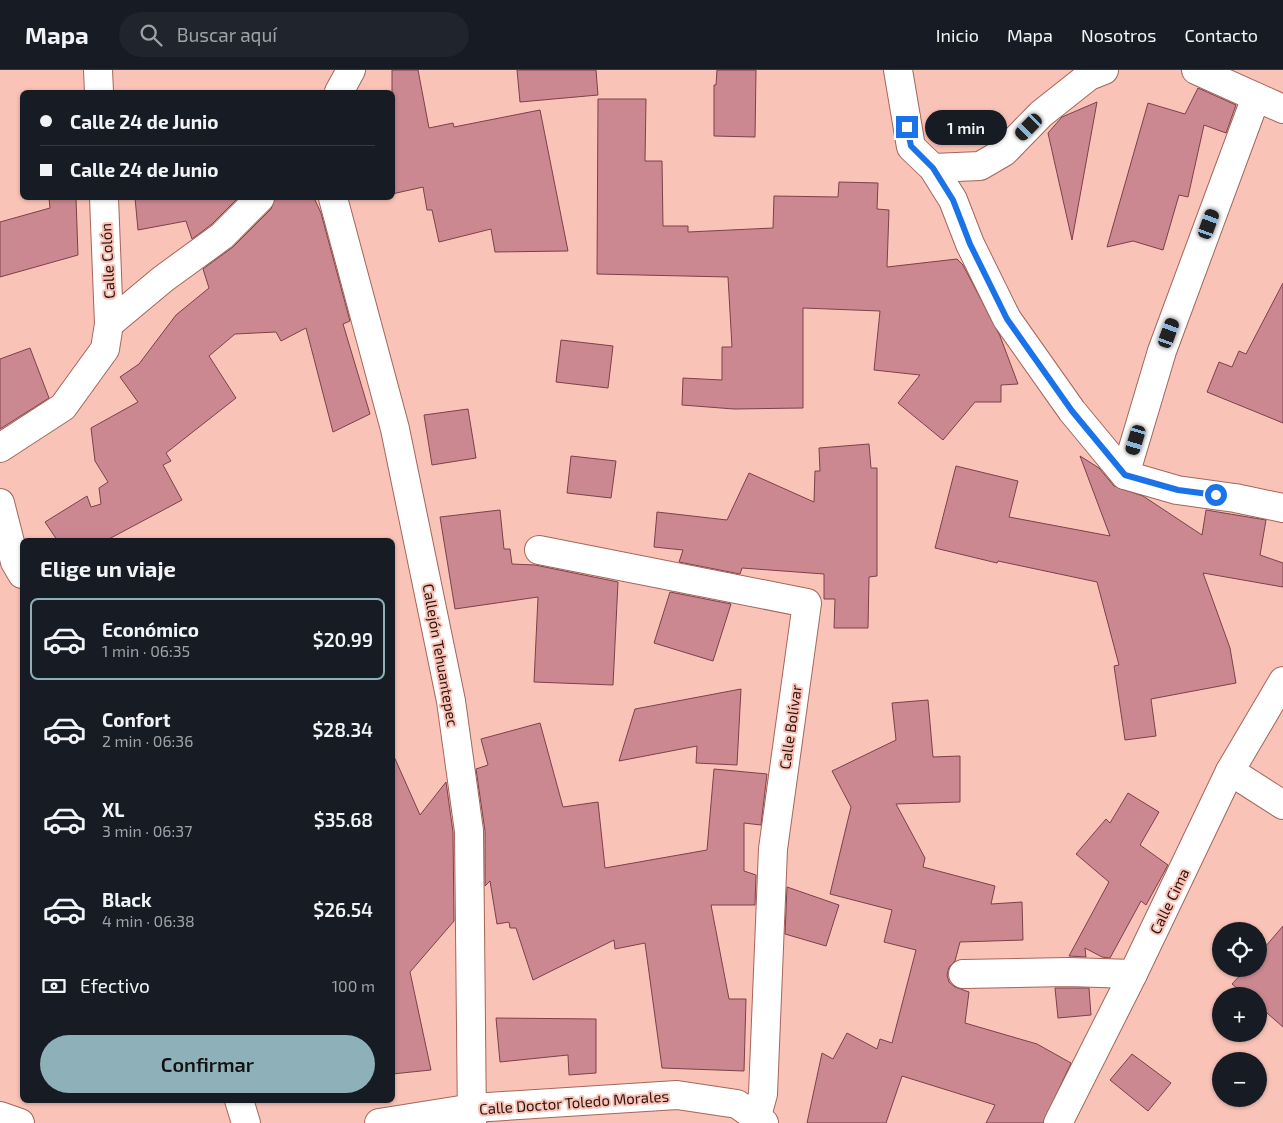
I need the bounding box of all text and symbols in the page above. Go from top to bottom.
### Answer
search box [119,12,469,57]
text: Mapa [25,20,89,49]
icon: search [137,21,165,49]
text: Buscar aquí [177,23,277,46]
text: Inicio [936,24,979,46]
text: Mapa [1007,24,1053,46]
text: Nosotros [1081,24,1156,46]
text: Contacto [1184,24,1258,46]
text: Calle 24 de Junio [70,110,219,133]
callout: 1 min [924,110,1007,144]
car [1013,111,1044,143]
route end [896,116,918,138]
text: 1 min [947,118,985,137]
text: Calle 24 de Junio [70,158,219,181]
car [1196,207,1221,241]
street label: Calle Colón [96,223,118,299]
car [1156,316,1181,350]
car [1124,423,1147,457]
route start [1205,484,1227,506]
text: Elige un viaje [40,555,176,581]
street label: Callejón Tehuantepec [419,582,462,728]
icon: car [42,617,87,662]
text: Económico [102,618,199,641]
text: $20.99 [313,628,373,651]
text: 1 min · 06:35 [102,641,190,660]
street label: Calle Bolívar [775,684,805,770]
icon: car [42,707,87,752]
text: Confort [102,708,170,731]
text: $28.34 [312,718,373,741]
text: 2 min · 06:36 [102,731,193,750]
icon: car [42,797,87,842]
text: XL [102,798,124,821]
text: $35.68 [314,808,373,831]
text: 3 min · 06:37 [102,821,192,840]
street label: Calle Cima [1145,865,1193,937]
icon: car [42,887,87,932]
text: Black [102,888,152,911]
text: $26.54 [313,898,373,921]
text: 4 min · 06:38 [102,911,195,930]
map controls [1212,922,1267,1107]
button: locate [1212,922,1267,977]
icon: cash [40,972,68,1000]
text: Efectivo [80,974,150,997]
text: 100 m [332,976,375,995]
button: + [1212,987,1267,1042]
button: Confirmar [40,1035,375,1093]
button: − [1212,1052,1267,1107]
street label: Calle Doctor Toledo Morales [478,1086,670,1118]

